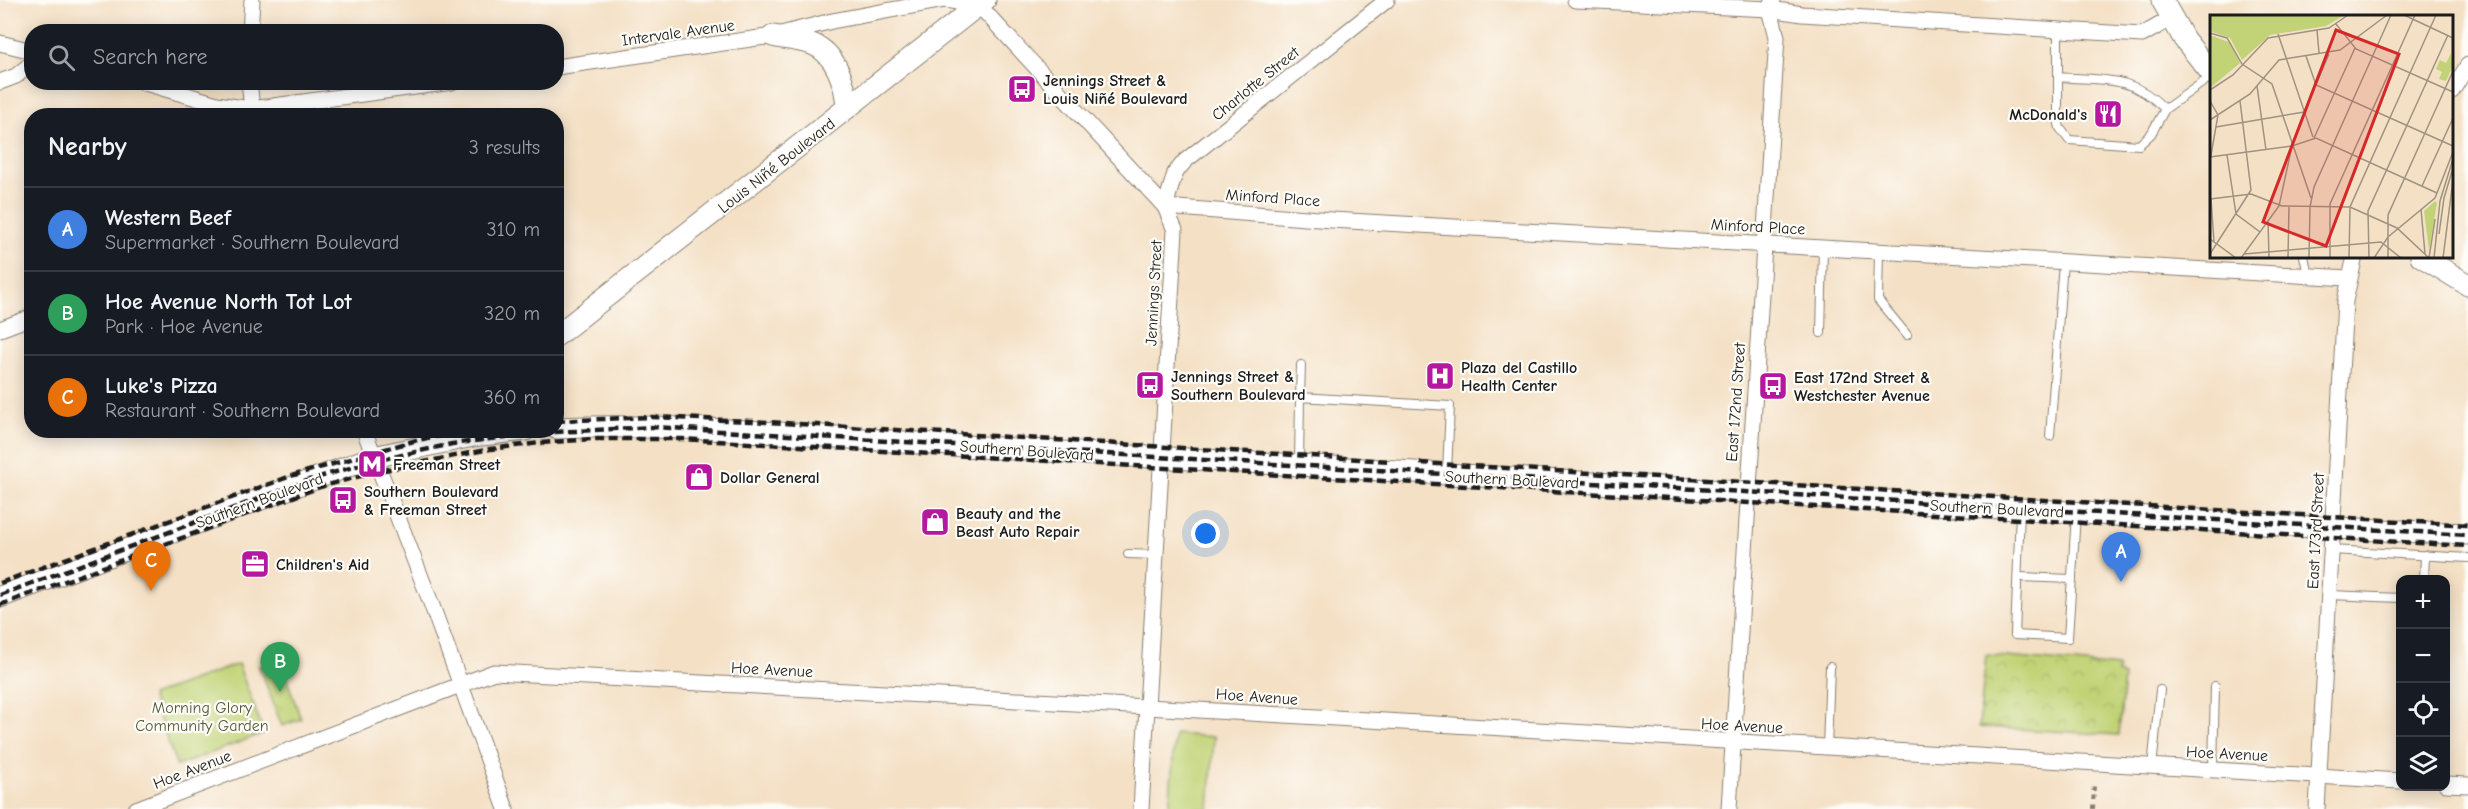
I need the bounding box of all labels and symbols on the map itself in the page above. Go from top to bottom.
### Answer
inset map [2210,15,2453,258]
street label: Intervale Avenue [621,16,736,50]
street label: Charlotte Street [1208,43,1303,124]
place label: Jennings Street & Louis Niñé Boulevard [1043,72,1188,108]
bus stop icon: Jennings Street & Louis Niñé Boulevard [1006,73,1038,105]
restaurant icon: McDonald's [2092,98,2124,130]
place label: McDonald's [2009,106,2087,124]
street label: Louis Niñé Boulevard [715,115,839,217]
street label: Minford Place [1225,186,1321,210]
street label: Minford Place [1710,216,1806,238]
street label: Jennings Street [1142,239,1166,346]
street label: East 172nd Street [1723,341,1749,462]
place label: Plaza del Castillo Health Center [1461,359,1577,395]
hospital icon: Plaza del Castillo Health Center [1424,360,1456,392]
place label: Jennings Street & Southern Boulevard [1171,368,1306,404]
bus stop icon: Jennings Street & Southern Boulevard [1134,369,1166,401]
place label: East 172nd Street & Westchester Avenue [1794,369,1930,405]
bus stop icon: East 172nd Street & Westchester Avenue [1757,370,1789,402]
street label: Southern Boulevard [959,437,1095,465]
metro station icon: Freeman Street [356,448,388,480]
place label: Freeman Street [393,456,501,474]
shop icon: Dollar General [683,461,715,493]
street label: Southern Boulevard [1444,467,1579,492]
place label: Dollar General [720,469,820,487]
street label: Southern Boulevard [193,470,325,532]
street label: East 173rd Street [2304,472,2328,590]
place label: Southern Boulevard & Freeman Street [364,483,499,519]
bus stop icon: Southern Boulevard & Freeman Street [327,484,359,516]
street label: Southern Boulevard [1929,496,2064,521]
place label: Beauty and the Beast Auto Repair [956,505,1080,541]
shop icon: Beauty and the Beast Auto Repair [919,506,951,538]
your location [1191,519,1220,548]
pin: A [2102,532,2140,582]
pin: C [132,542,170,591]
office icon: Children's Aid [239,548,271,580]
place label: Children's Aid [276,556,369,574]
pin: B [260,642,300,692]
street label: Hoe Avenue [730,659,813,681]
street label: Hoe Avenue [1215,685,1299,709]
park label: Morning Glory Community Garden [135,699,269,735]
street label: Hoe Avenue [1700,715,1783,737]
street label: Hoe Avenue [2185,743,2268,765]
street label: Hoe Avenue [151,747,234,793]

